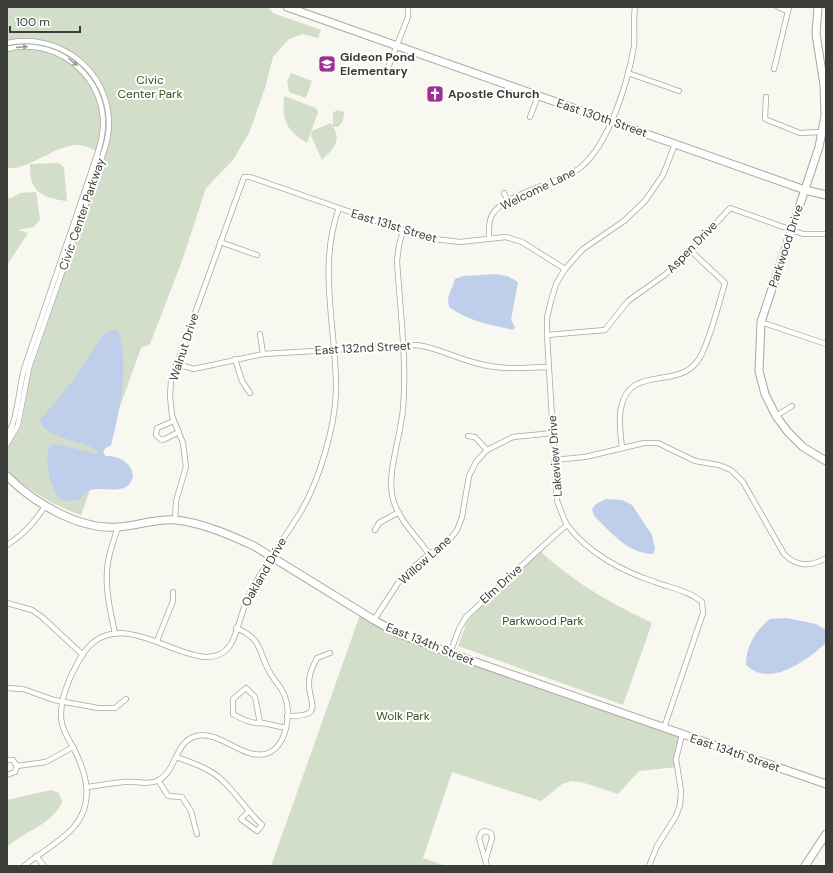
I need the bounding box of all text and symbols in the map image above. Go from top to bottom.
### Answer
scale bar [10,8,80,34]
text: 100 m [16,14,50,30]
one-way arrow [16,43,28,50]
place label: Gideon Pond Elementary [340,49,415,79]
school or university icon: Gideon Pond Elementary [317,54,337,74]
one-way arrow [67,58,78,66]
park label: Civic Center Park [118,72,183,102]
church icon: Apostle Church [425,84,445,104]
place label: Apostle Church [448,86,540,102]
street label: East 130th Street [555,95,650,141]
street label: Civic Center Parkway [55,155,109,272]
street label: Welcome Lane [498,164,578,214]
street label: Parkwood Drive [765,202,807,289]
street label: East 131st Street [349,205,439,247]
street label: Aspen Drive [663,217,721,277]
street label: Walnut Drive [166,311,203,383]
street label: East 132nd Street [314,337,412,359]
street label: Lakeview Drive [544,415,566,497]
street label: Willow Lane [395,532,455,588]
street label: Oakland Drive [238,534,290,609]
street label: Elm Drive [476,561,526,607]
park label: Parkwood Park [502,613,584,629]
street label: East 134th Street [383,619,477,669]
park label: Wolk Park [376,708,430,724]
street label: East 134th Street [688,730,782,776]

